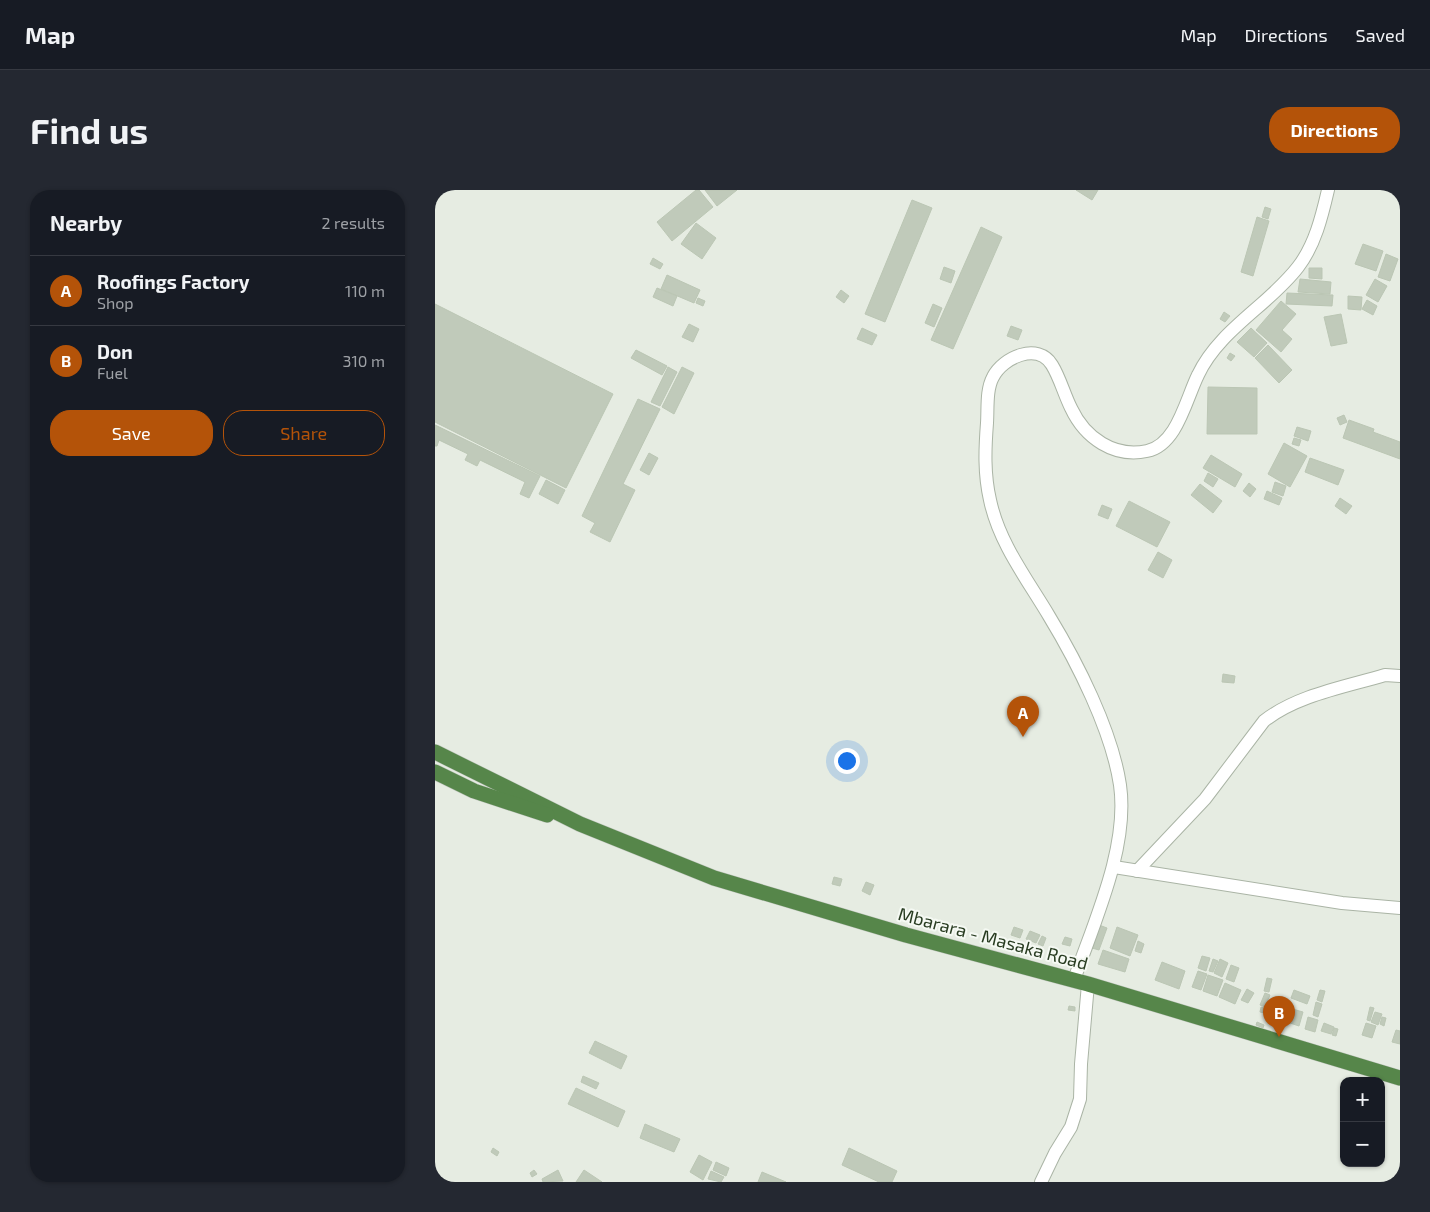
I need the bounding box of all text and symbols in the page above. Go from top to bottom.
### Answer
text: Map [25,20,75,49]
text: Map [1180,24,1217,46]
text: Directions [1245,24,1328,46]
text: Saved [1356,24,1405,46]
button: Directions [1269,107,1400,153]
text: Find us [30,109,148,151]
text: Nearby [50,210,122,235]
text: 2 results [322,213,385,232]
text: Roofings Factory [97,270,249,293]
text: A [61,281,71,300]
text: 110 m [345,281,385,300]
text: Shop [97,293,134,312]
text: Don [97,340,133,363]
text: B [61,351,71,370]
text: 310 m [343,351,385,370]
text: Fuel [97,363,128,382]
button: Save [50,410,213,456]
button: Share [223,410,385,456]
pin: A [1007,696,1039,737]
your location [834,748,860,774]
street label: Mbarara - Masaka Road [896,902,1091,974]
pin: B [1263,996,1295,1037]
map controls [1340,1077,1385,1167]
button: + [1340,1077,1385,1122]
button: − [1340,1122,1385,1167]

